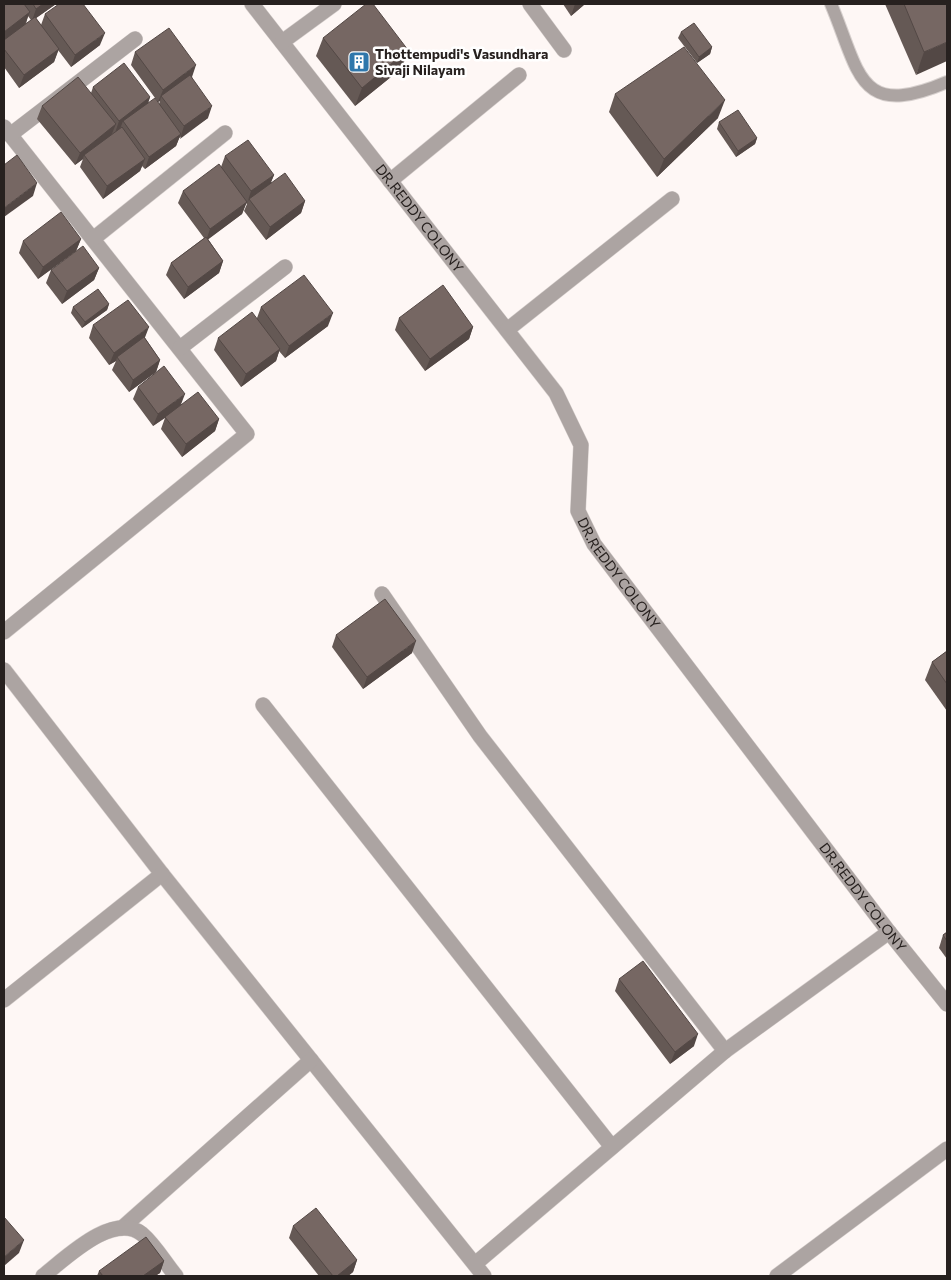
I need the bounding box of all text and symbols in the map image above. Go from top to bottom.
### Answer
place label: Thottempudi's Vasundhara Sivaji Nilayam [375,45,548,78]
building icon: Thottempudi's Vasundhara Sivaji Nilayam [347,50,371,74]
street label: DR.REDDY COLONY [372,161,467,275]
street label: DR.REDDY COLONY [574,514,664,632]
street label: DR.REDDY COLONY [816,839,910,955]

